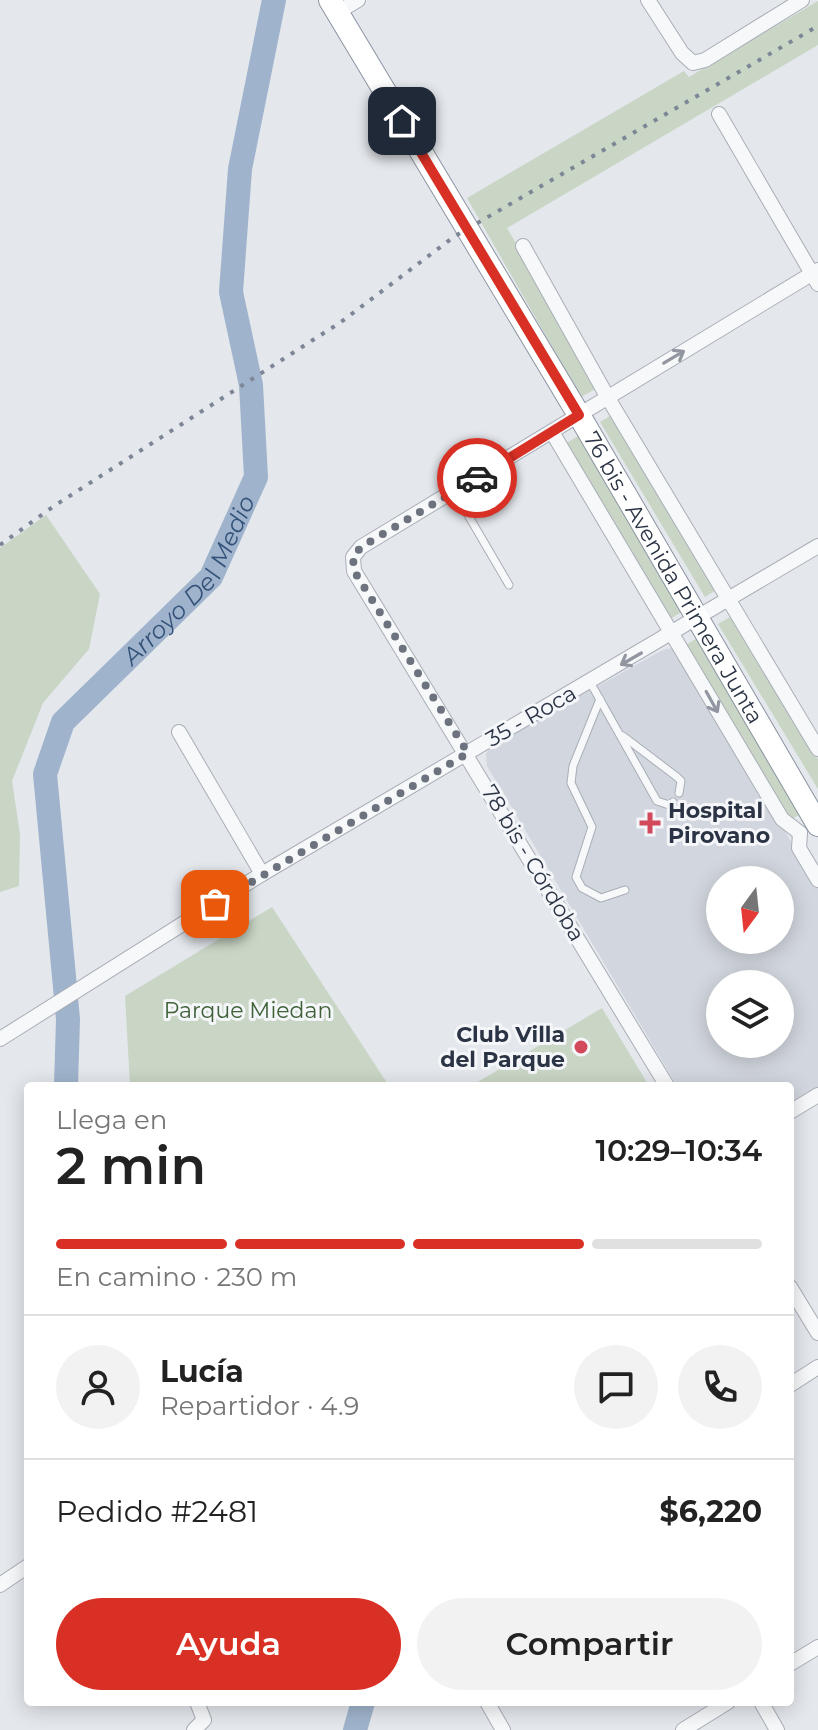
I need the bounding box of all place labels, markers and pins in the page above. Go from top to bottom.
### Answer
pin [368,87,436,155]
place label: Hospital Pirovano [668,797,770,849]
marker: Hospital Pirovano [639,812,661,834]
pin [181,870,249,938]
place label: Club Villa del Parque [440,1021,565,1073]
marker: Club Villa del Parque [572,1038,590,1056]

